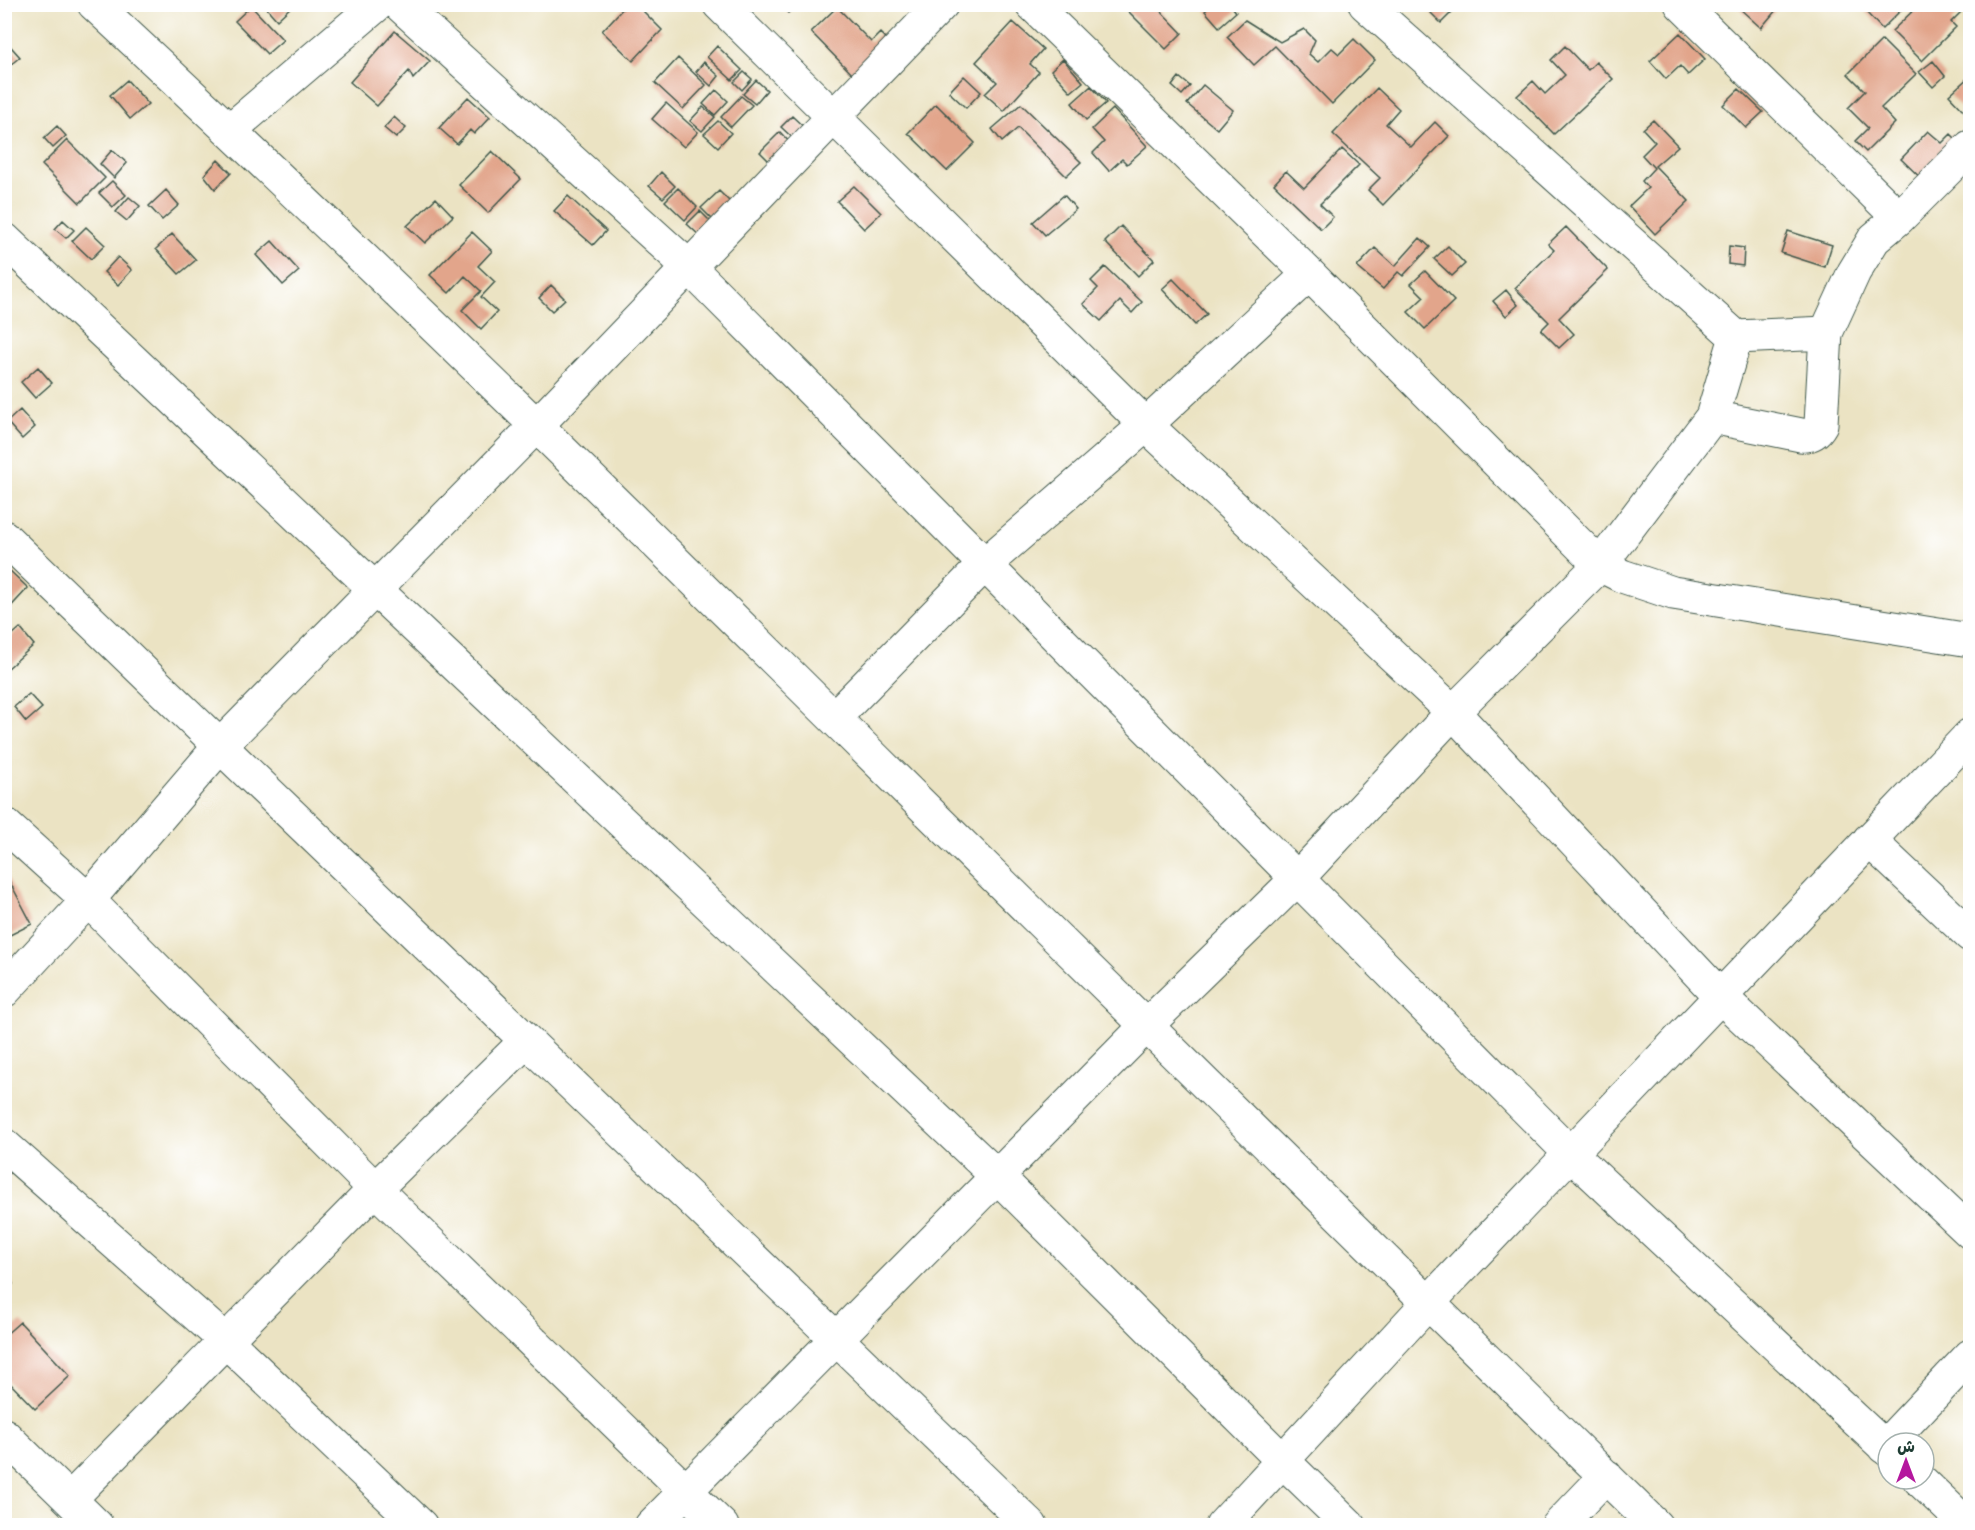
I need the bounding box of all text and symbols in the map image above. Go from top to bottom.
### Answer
north arrow [1876,1431,1936,1491]
text: ش [1897,1437,1915,1457]

